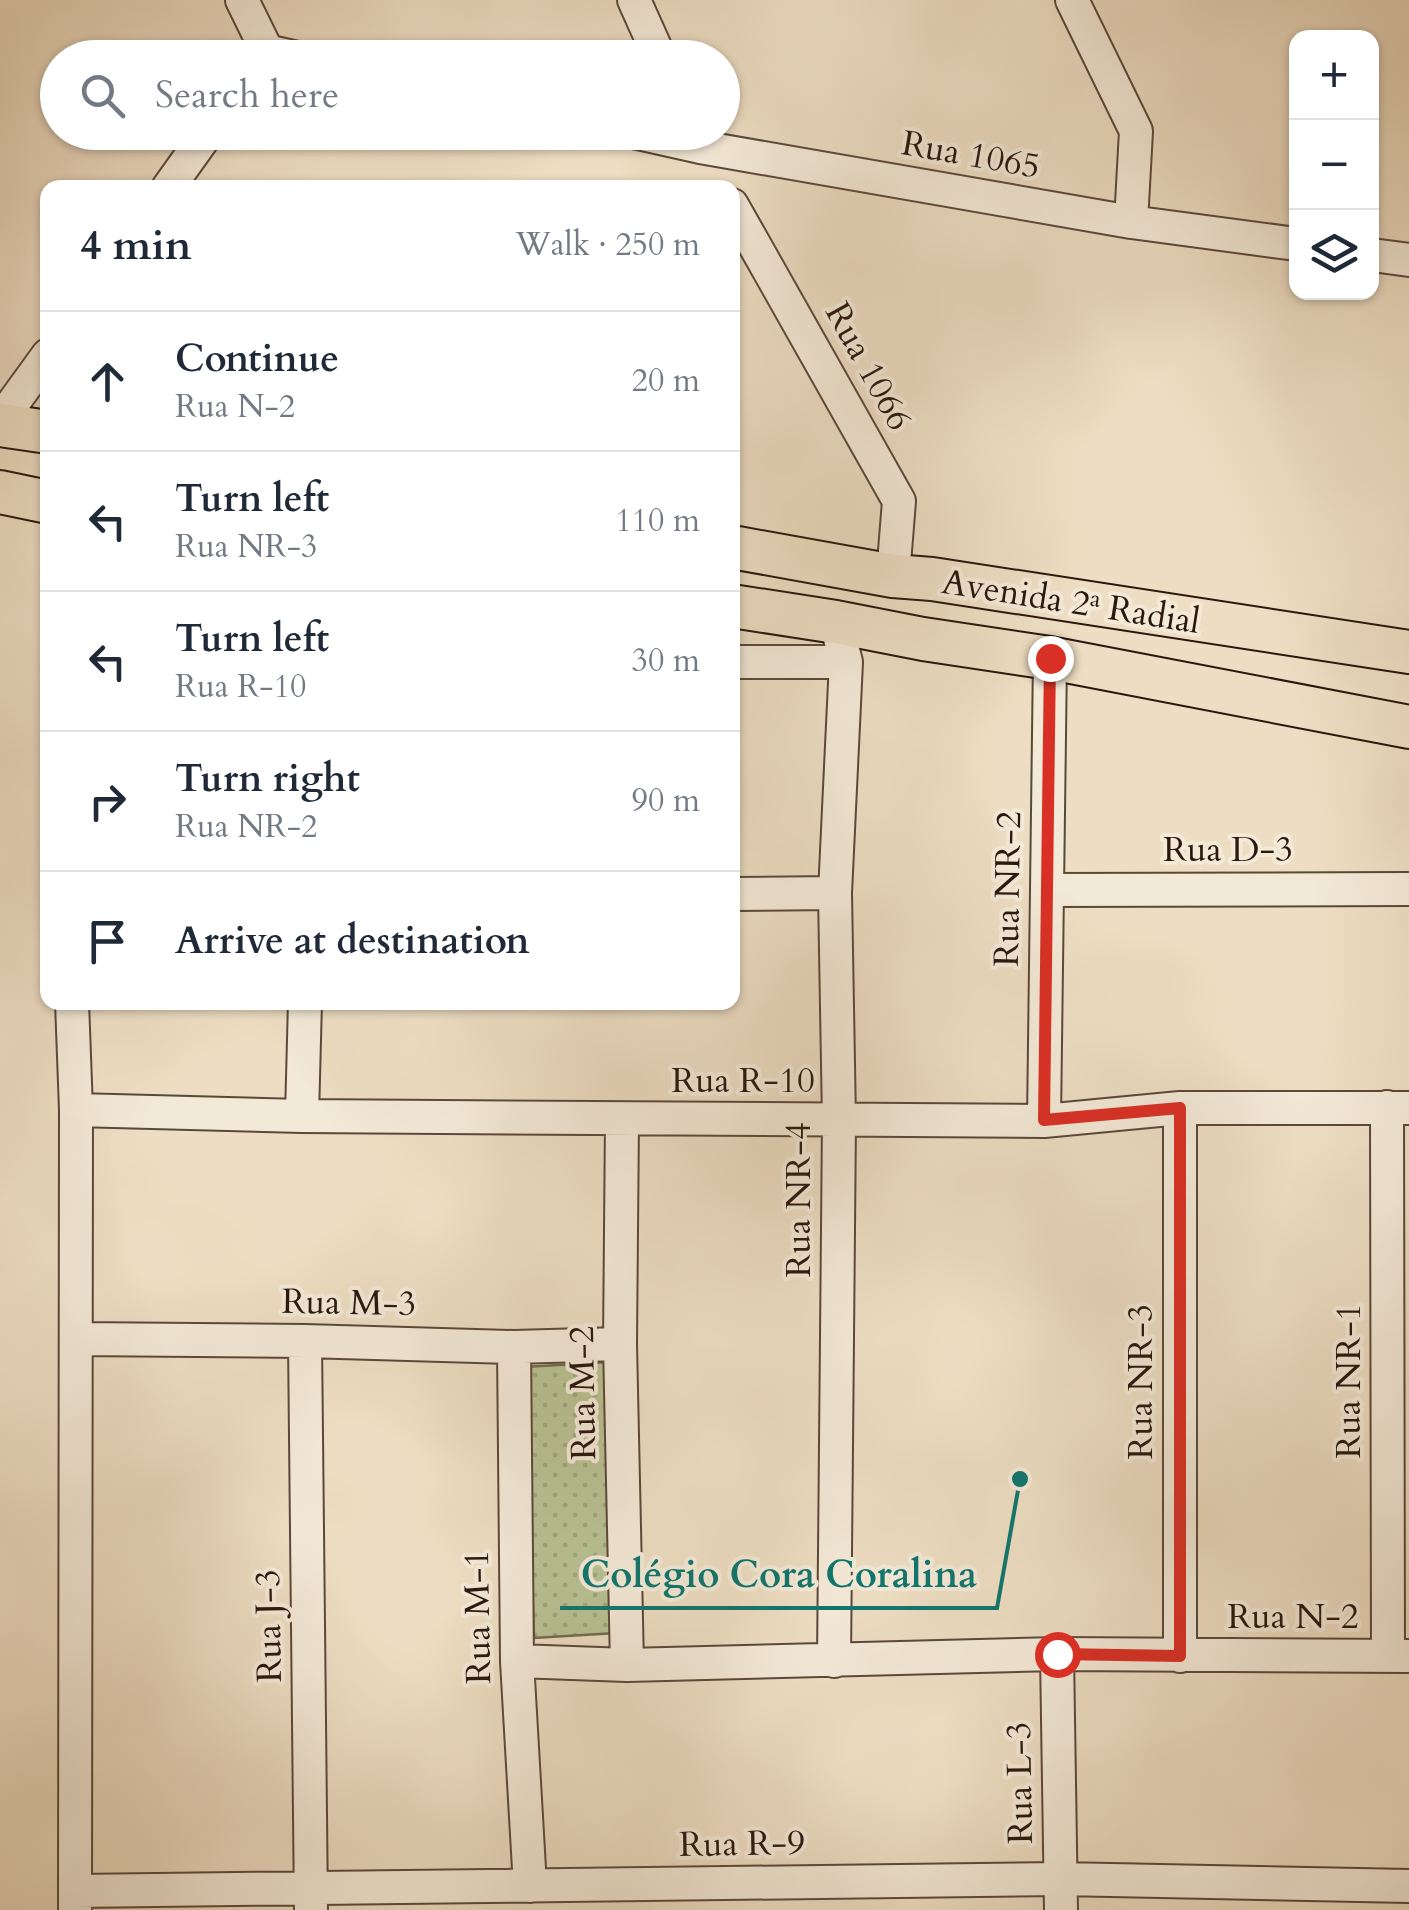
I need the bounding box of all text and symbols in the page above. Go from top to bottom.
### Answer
map controls [1289,30,1379,300]
button: + [1289,30,1379,120]
search box [40,40,740,150]
icon: search [75,68,130,123]
text: Search here [155,69,339,121]
street label: Rua 1065 [898,119,1044,191]
button: − [1289,120,1379,210]
button: layers [1289,210,1379,300]
text: 4 min [80,217,192,274]
text: Walk · 250 m [515,223,700,267]
street label: Rua 1066 [813,294,923,439]
text: Continue [175,333,339,385]
icon: ahead [80,354,135,409]
text: 20 m [632,359,700,403]
text: Rua N-2 [175,385,295,429]
text: Turn left [175,473,329,525]
icon: left [80,494,135,549]
text: 110 m [615,499,700,543]
text: Rua NR-3 [175,525,317,569]
street label: Avenida 2ª Radial [938,558,1203,646]
text: Turn left [175,613,329,665]
icon: left [80,634,135,689]
route end [1028,636,1074,682]
text: 30 m [632,639,700,683]
text: Rua R-10 [175,665,306,709]
text: Turn right [175,753,360,805]
icon: right [80,774,135,829]
text: 90 m [632,779,700,823]
text: Rua NR-2 [175,805,317,849]
street label: Rua NR-2 [983,811,1033,967]
street label: Rua D-3 [1163,826,1293,874]
icon: arrive [80,914,135,969]
text: Arrive at destination [175,915,530,967]
street label: Rua R-10 [671,1057,815,1105]
street label: Rua NR-4 [775,1122,823,1278]
street label: Rua M-3 [281,1278,417,1328]
street label: Rua NR-1 [1325,1303,1373,1459]
street label: Rua NR-3 [1117,1304,1165,1460]
street label: Rua M-2 [558,1325,608,1461]
callout: Colégio Cora Coralina [560,1540,997,1608]
street label: Rua M-1 [453,1549,503,1685]
text: Colégio Cora Coralina [581,1549,977,1601]
street label: Rua J-3 [244,1569,294,1683]
street label: Rua N-2 [1227,1593,1359,1641]
route start [1035,1632,1081,1678]
street label: Rua L-3 [995,1721,1045,1845]
street label: Rua R-9 [679,1819,805,1869]

